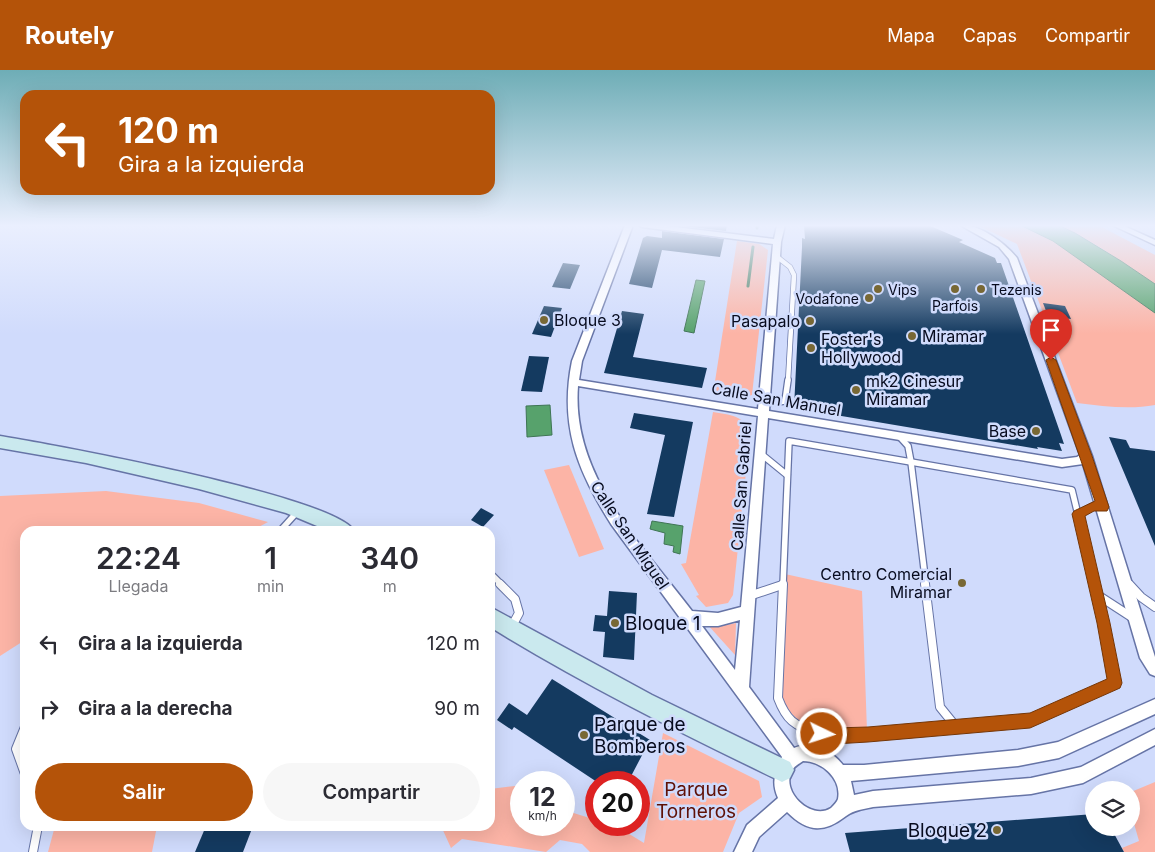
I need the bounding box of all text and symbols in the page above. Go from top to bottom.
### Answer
text: Routely [25,21,114,50]
text: Mapa [887,25,935,46]
text: Capas [963,25,1017,46]
text: Compartir [1045,25,1130,46]
text: 120 m [118,109,219,151]
icon: left [35,110,100,175]
text: Gira a la izquierda [118,151,305,177]
place label: Vips [888,281,917,298]
place label: Tezenis [991,281,1042,298]
marker: Vips [872,283,884,295]
marker: Parfois [949,283,961,295]
marker: Tezenis [975,283,987,295]
place label: Vodafone [796,290,859,307]
marker: Vodafone [863,292,875,304]
place label: Parfois [932,297,978,314]
pin [1030,309,1072,360]
place label: Bloque 3 [554,310,621,330]
place label: Pasapalo [731,311,800,331]
marker: Bloque 3 [538,314,550,326]
marker: Pasapalo [804,315,816,327]
icon: arrive [1037,316,1065,344]
place label: Miramar [922,326,984,346]
place label: Foster's Hollywood [821,329,901,367]
marker: Miramar [906,330,918,342]
marker: Foster's Hollywood [805,342,817,354]
place label: mk2 Cinesur Miramar [866,371,961,409]
street label: Calle San Manuel [710,378,842,420]
marker: mk2 Cinesur Miramar [850,384,862,396]
street label: Calle San Gabriel [727,421,755,551]
place label: Base [989,421,1026,441]
marker: Base [1030,425,1042,437]
street label: Calle San Miguel [586,477,674,593]
text: 22:24 [96,540,181,576]
text: 1 [264,540,277,576]
text: 340 [360,540,419,576]
place label: Centro Comercial Miramar [820,564,952,602]
text: Llegada [109,576,168,596]
text: min [257,576,284,596]
text: m [383,576,397,596]
marker: Centro Comercial Miramar [956,577,968,589]
place label: Bloque 1 [625,612,700,635]
marker: Bloque 1 [609,617,621,629]
icon: left [35,630,63,658]
text: Gira a la izquierda [78,632,243,655]
text: 120 m [427,632,480,655]
icon: right [35,695,63,723]
text: Gira a la derecha [78,697,233,720]
text: 90 m [434,697,480,720]
position arrow [795,707,847,759]
place label: Parque de Bomberos [594,713,686,758]
marker: Parque de Bomberos [578,729,590,741]
button: Salir [35,763,253,821]
button: Compartir [263,763,480,821]
speed limit sign: 20 [585,771,650,836]
park label: Parque Torneros [656,778,736,823]
map controls [1085,781,1140,836]
button: layers [1085,781,1140,836]
text: 12 [529,782,556,812]
text: km/h [528,808,557,823]
place label: Bloque 2 [908,819,987,842]
marker: Bloque 2 [991,824,1003,836]

